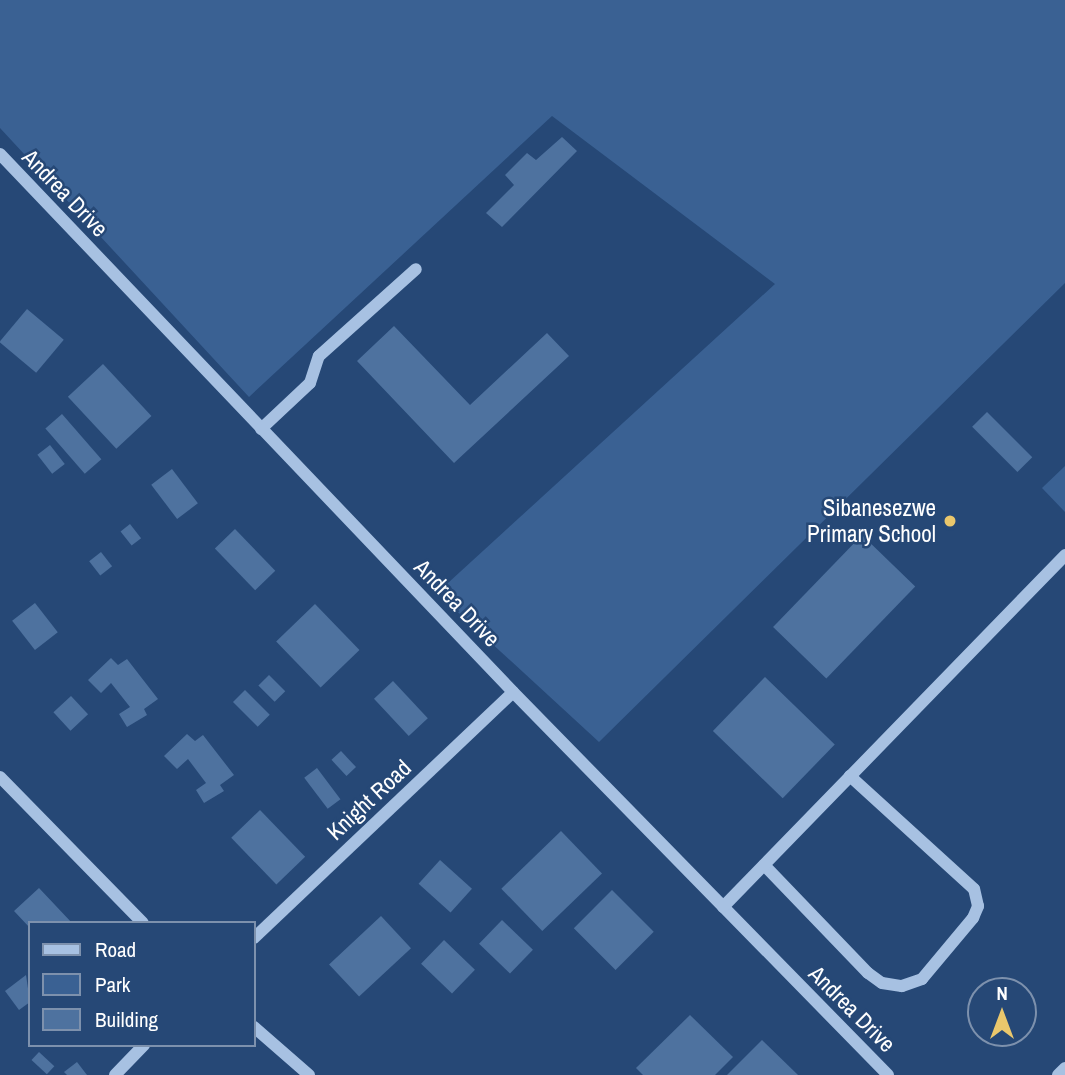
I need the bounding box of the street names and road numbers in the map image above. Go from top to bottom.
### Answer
street label: Andrea Drive [16,143,114,243]
street label: Andrea Drive [408,553,506,653]
street label: Knight Road [321,754,417,846]
street label: Andrea Drive [803,960,901,1058]

